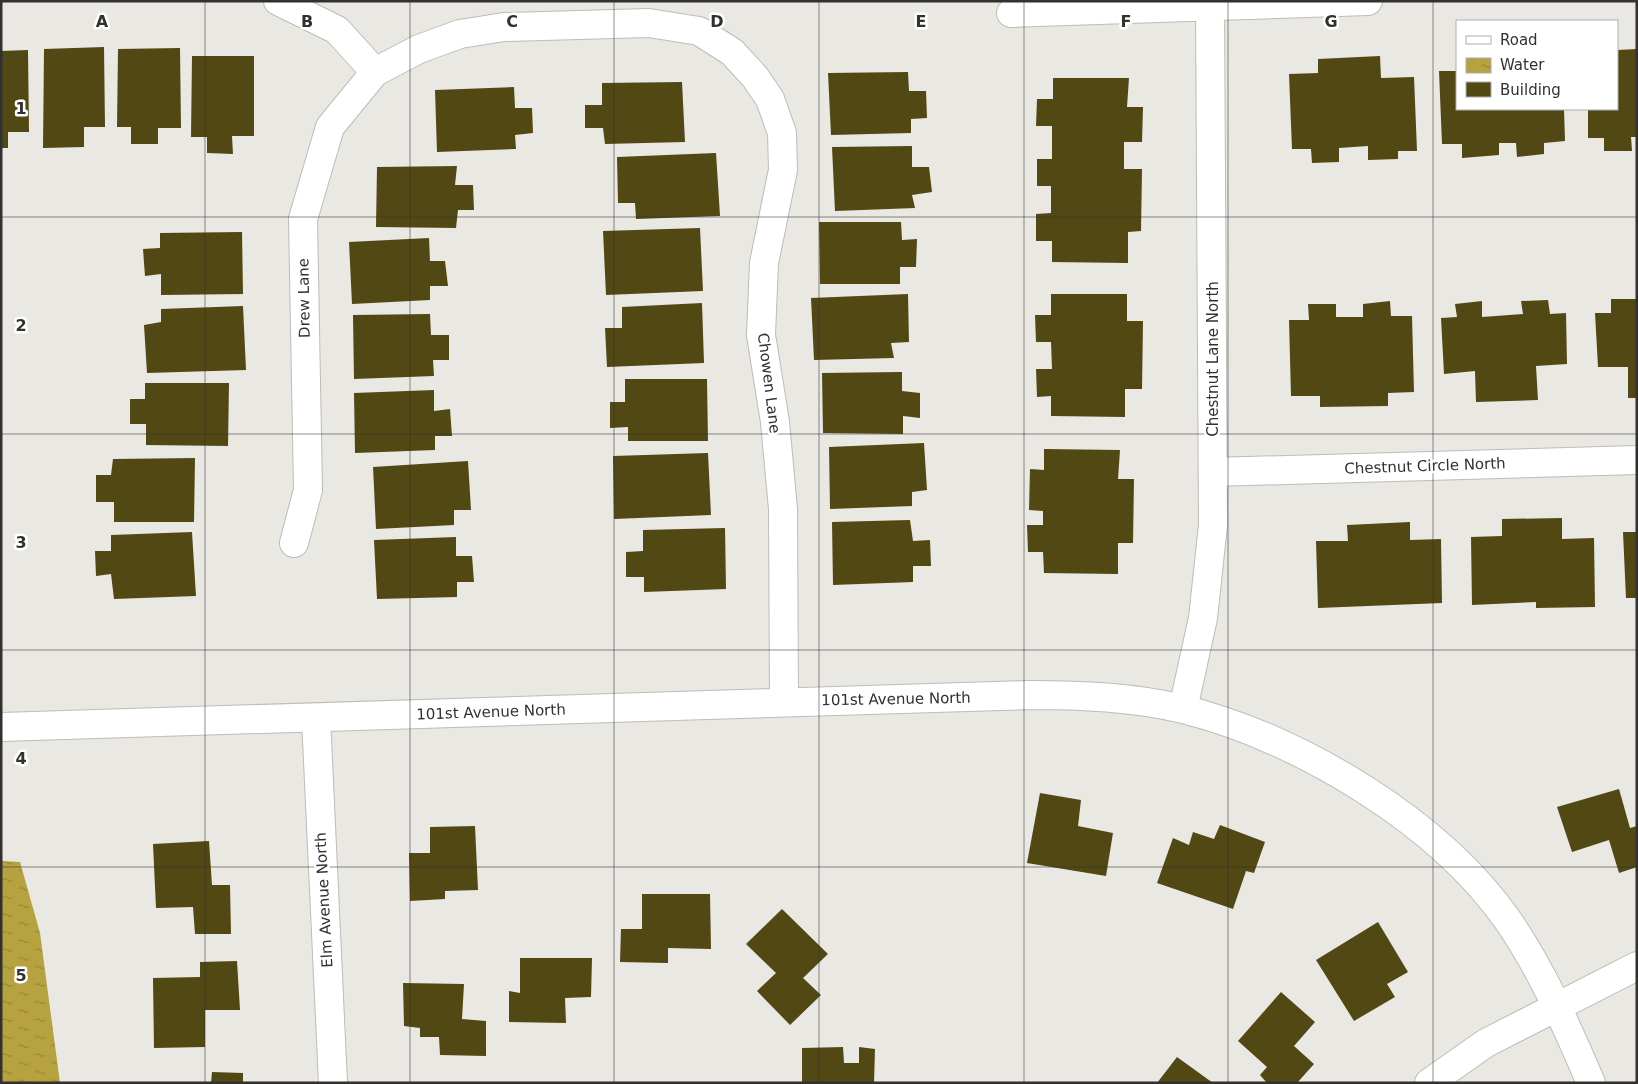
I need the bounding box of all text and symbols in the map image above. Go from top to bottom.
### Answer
text: A [96,12,109,31]
text: B [301,12,313,31]
text: C [506,12,518,31]
text: D [710,12,724,31]
text: E [916,12,926,31]
text: F [1121,12,1131,31]
text: G [1324,12,1338,31]
legend [1456,20,1618,110]
text: Road [1500,31,1538,49]
text: Water [1500,56,1545,74]
text: Building [1500,81,1561,99]
text: 1 [15,99,27,118]
street label: Drew Lane [294,258,314,338]
street label: Chestnut Lane North [1204,281,1222,437]
text: 2 [15,316,27,335]
street label: Chowen Lane [754,332,784,434]
street label: Chestnut Circle North [1344,454,1506,478]
text: 3 [15,533,27,552]
street label: 101st Avenue North [821,689,971,709]
street label: 101st Avenue North [416,700,566,724]
text: 4 [15,749,27,768]
street label: Elm Avenue North [311,832,337,968]
text: 5 [15,966,27,985]

